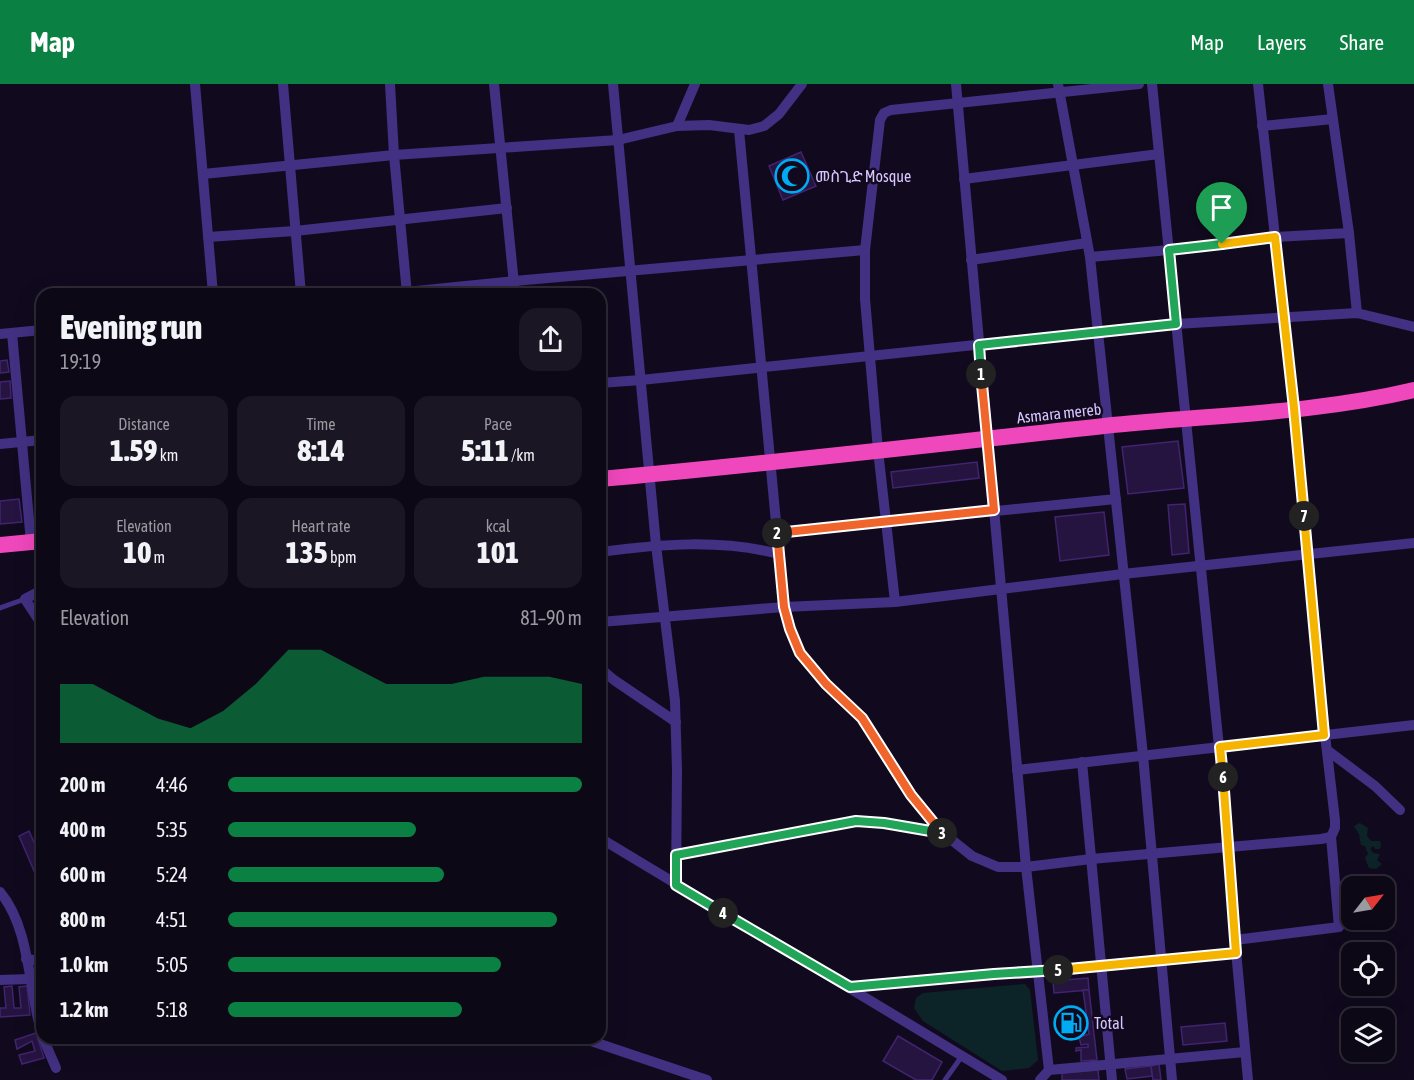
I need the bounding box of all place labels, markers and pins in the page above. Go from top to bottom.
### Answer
mosque icon: መስጊድ Mosque [774,158,810,194]
place label: መስጊድ Mosque [815,167,911,186]
pin [1196,182,1247,244]
pin: 1 [966,359,996,389]
pin: 7 [1289,501,1319,531]
pin: 2 [762,518,792,548]
pin: 6 [1208,762,1238,792]
pin: 3 [927,818,957,848]
pin: 4 [708,898,738,928]
pin: 5 [1043,955,1073,985]
fuel station icon: Total [1053,1005,1089,1041]
place label: Total [1094,1014,1125,1032]

